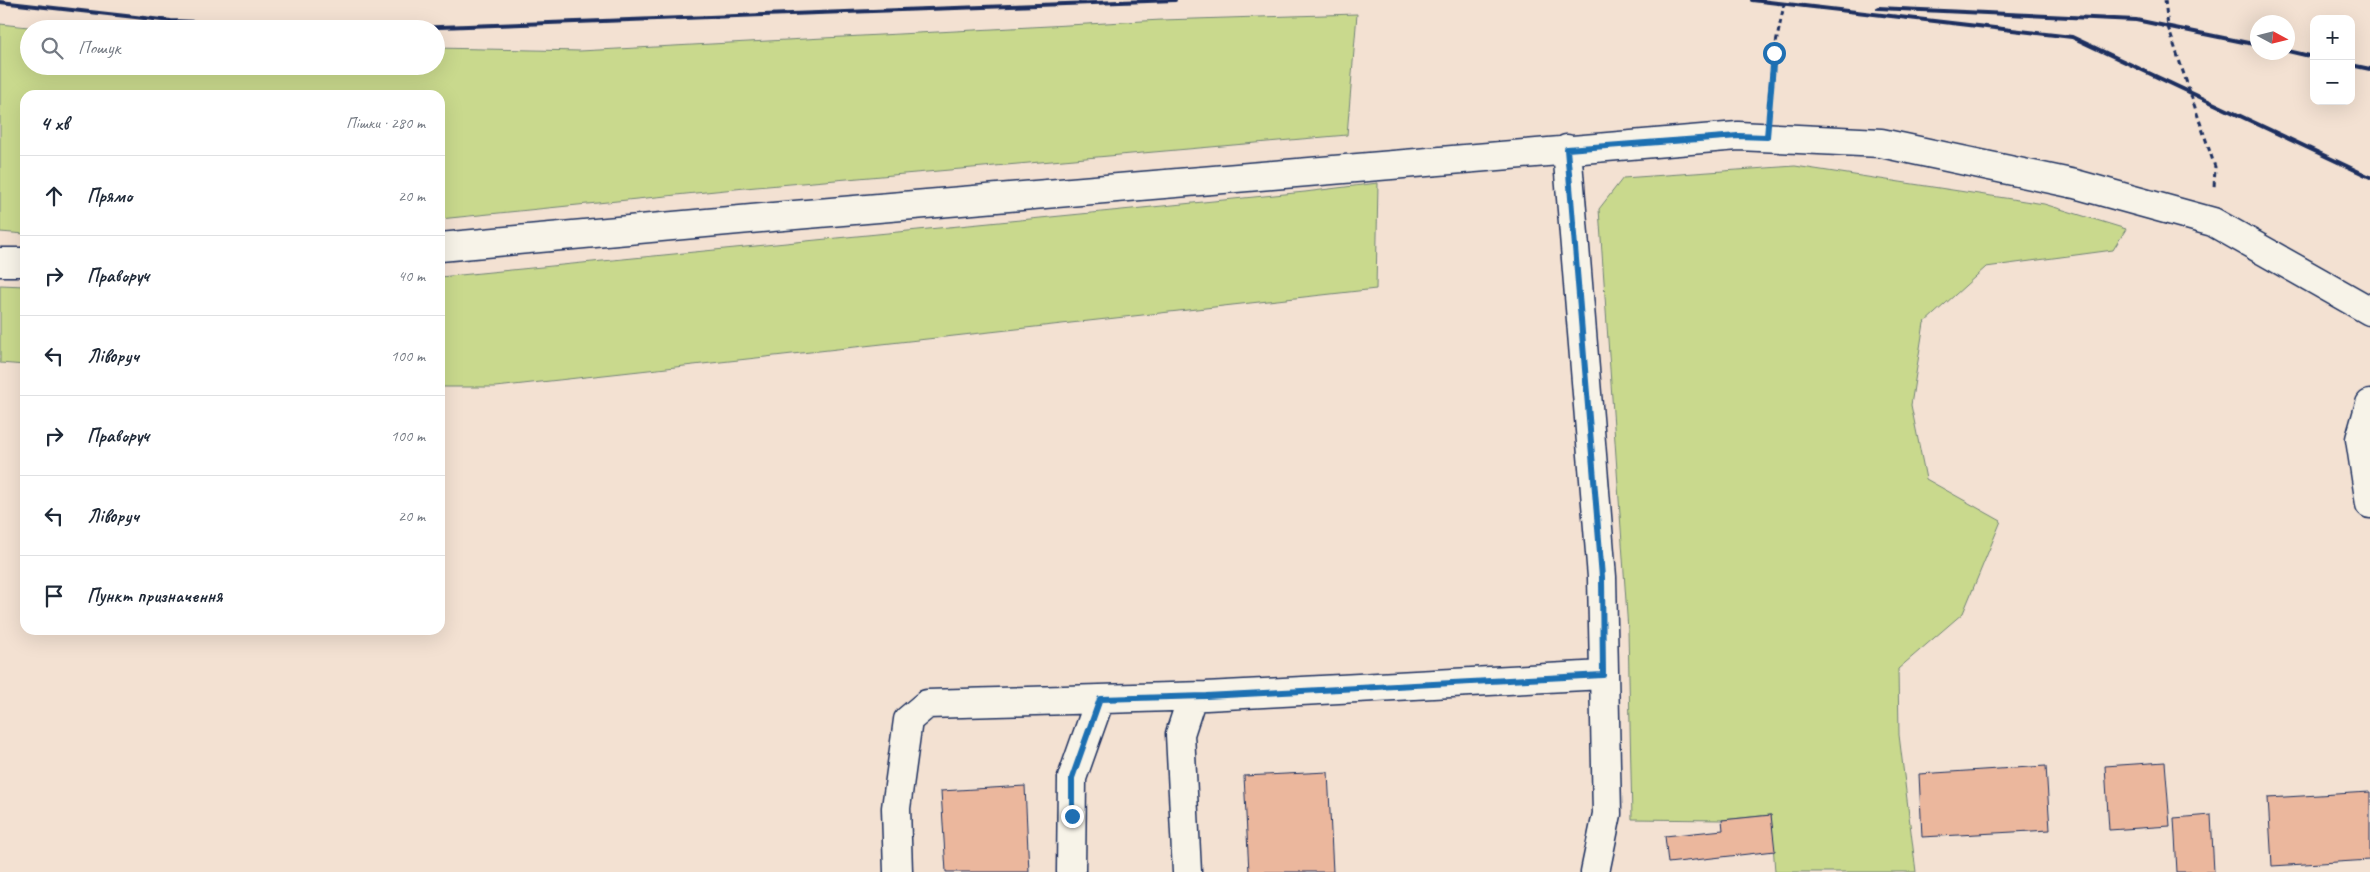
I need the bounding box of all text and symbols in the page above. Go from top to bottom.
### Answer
north arrow [2250,15,2295,60]
map controls [2310,15,2355,105]
button: + [2310,15,2355,60]
search box [20,20,445,75]
icon: search [38,34,66,62]
text: Пошук [78,36,120,60]
route start [1763,42,1786,65]
button: − [2310,60,2355,105]
text: 4 хв [40,110,69,136]
text: Пішки · 280 m [346,113,425,133]
icon: ahead [40,182,68,210]
text: Прямо [87,184,132,208]
text: 20 m [398,186,425,206]
icon: right [40,262,68,290]
text: Праворуч [87,264,149,288]
text: 40 m [398,266,425,286]
icon: left [40,342,68,370]
text: Ліворуч [87,344,139,368]
text: 100 m [391,346,425,366]
icon: right [40,422,68,450]
text: Праворуч [87,424,149,448]
text: 100 m [391,426,425,446]
icon: left [40,502,68,530]
text: Ліворуч [87,504,139,528]
text: 20 m [398,506,425,526]
icon: arrive [40,582,68,610]
text: Пункт призначення [87,584,222,608]
route end [1061,805,1084,828]

